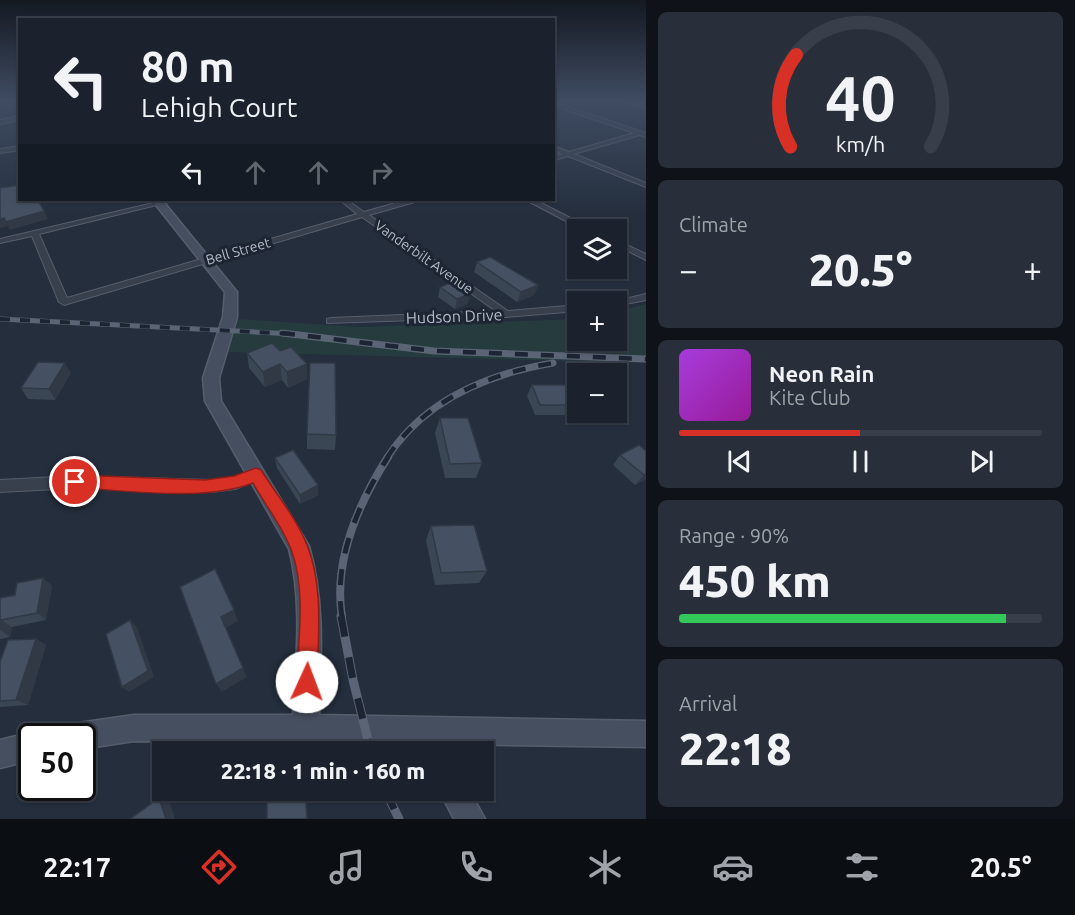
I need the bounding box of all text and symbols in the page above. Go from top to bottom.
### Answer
icon: left [42,42,120,120]
text: 80 m [141,43,235,90]
text: 40 [825,63,896,133]
text: Lehigh Court [141,92,297,122]
text: km/h [836,132,885,156]
icon: left [176,156,209,189]
icon: ahead [239,156,272,189]
icon: ahead [302,156,335,189]
icon: right [365,156,398,189]
text: Climate [679,213,748,236]
street label: Vanderbilt Avenue [372,217,476,297]
map controls [567,219,627,423]
button: layers [567,219,627,279]
street label: Bell Street [204,234,273,268]
text: 20.5° [809,244,912,295]
text: − [679,251,698,288]
text: + [1023,251,1042,288]
button: + [567,291,627,351]
street label: Hudson Drive [405,305,503,327]
text: Neon Rain [769,361,874,386]
button: − [567,363,627,423]
text: Kite Club [769,386,851,409]
icon: previous [723,445,756,478]
icon: pause [844,445,877,478]
icon: next [965,445,998,478]
pin [49,456,100,507]
icon: arrive [58,465,91,498]
text: Range · 90% [679,524,789,547]
text: 450 km [679,555,831,606]
position arrow [275,650,339,714]
text: Arrival [679,692,737,715]
speed limit sign: 50 [18,723,96,801]
text: 22:18 [679,723,792,774]
text: 22:18 · 1 min · 160 m [221,758,425,783]
icon: directions [198,846,240,888]
icon: music [326,846,368,888]
icon: phone [455,846,497,888]
icon: climate [584,846,626,888]
icon: car [712,846,754,888]
icon: filters [841,846,883,888]
text: 22:17 [43,852,111,882]
text: 20.5° [970,852,1032,882]

